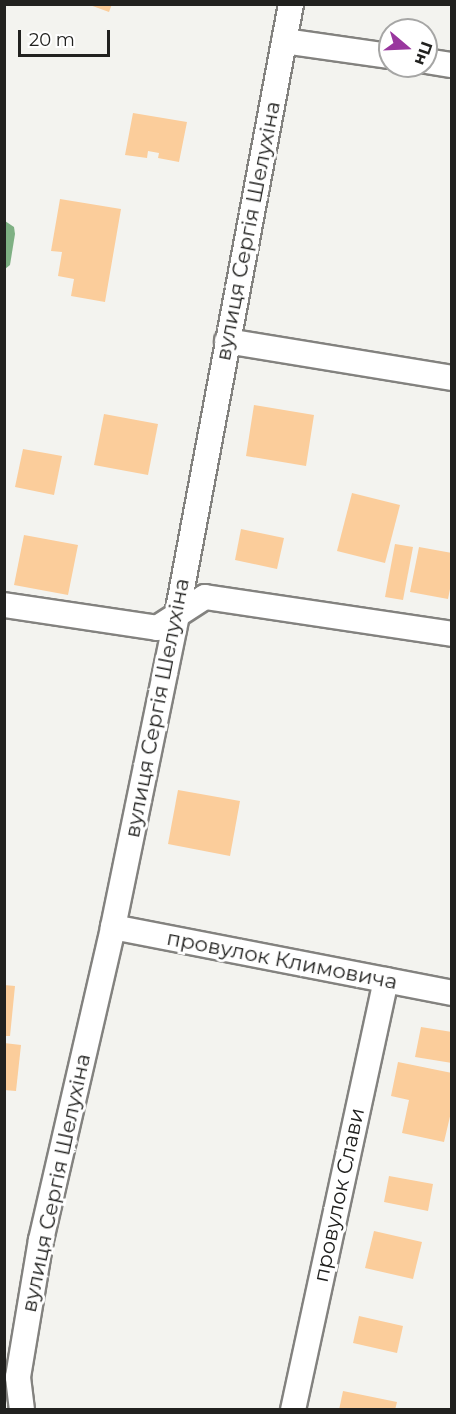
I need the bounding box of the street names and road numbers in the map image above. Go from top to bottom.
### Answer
street label: вулиця Сергія Шелухіна [210,99,286,363]
street label: вулиця Сергія Шелухіна [119,576,195,840]
street label: провулок Климовича [165,925,399,995]
street label: вулиця Сергія Шелухіна [16,1051,96,1315]
street label: провулок Слави [308,1106,370,1284]

